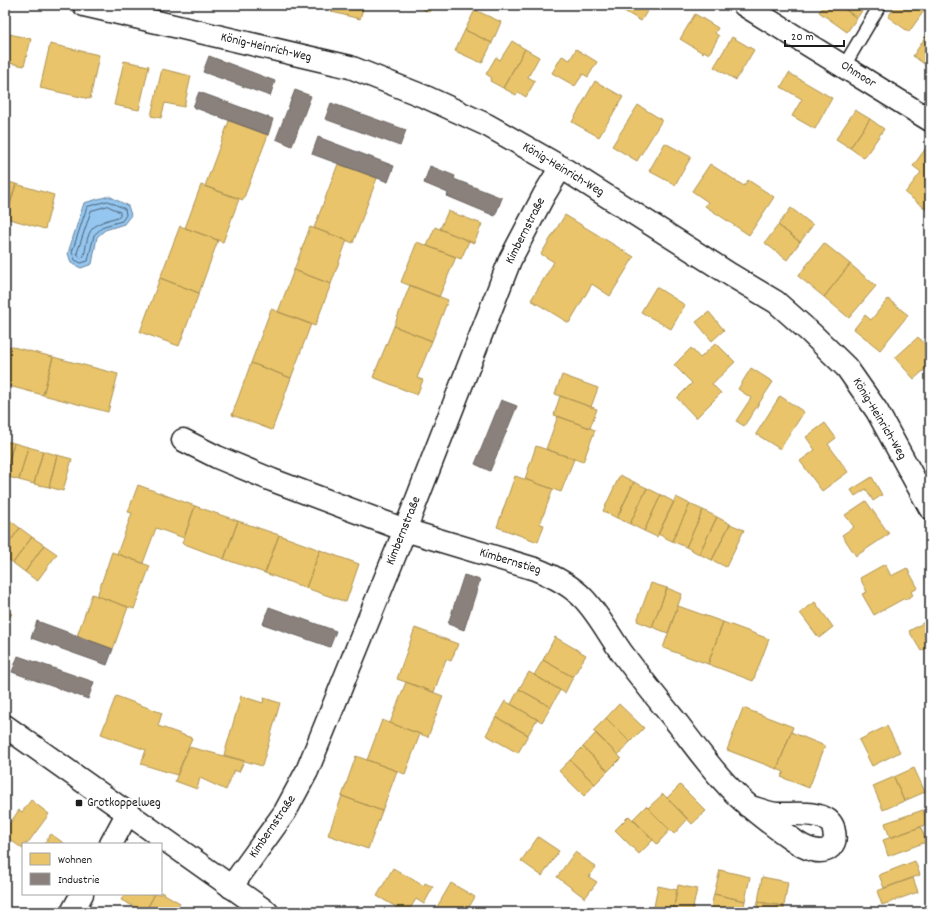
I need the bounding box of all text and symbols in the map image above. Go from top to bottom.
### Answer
scale bar [785,22,844,48]
street label: König-Heinrich-Weg [219,28,314,68]
text: 20 m [791,29,814,46]
street label: Ohmoor [837,57,880,93]
street label: König-Heinrich-Weg [518,138,608,202]
street label: Kimbernstraße [501,194,551,268]
street label: König-Heinrich-Weg [847,374,911,464]
street label: Kimbernstraße [382,494,427,568]
street label: Kimbernstieg [477,544,543,580]
street label: Kimbernstraße [245,791,301,862]
place label: Grotkoppelweg [87,794,161,813]
marker: Grotkoppelweg [74,798,84,808]
legend [22,843,162,895]
text: Wohnen [58,852,93,869]
text: Industrie [58,872,99,889]

